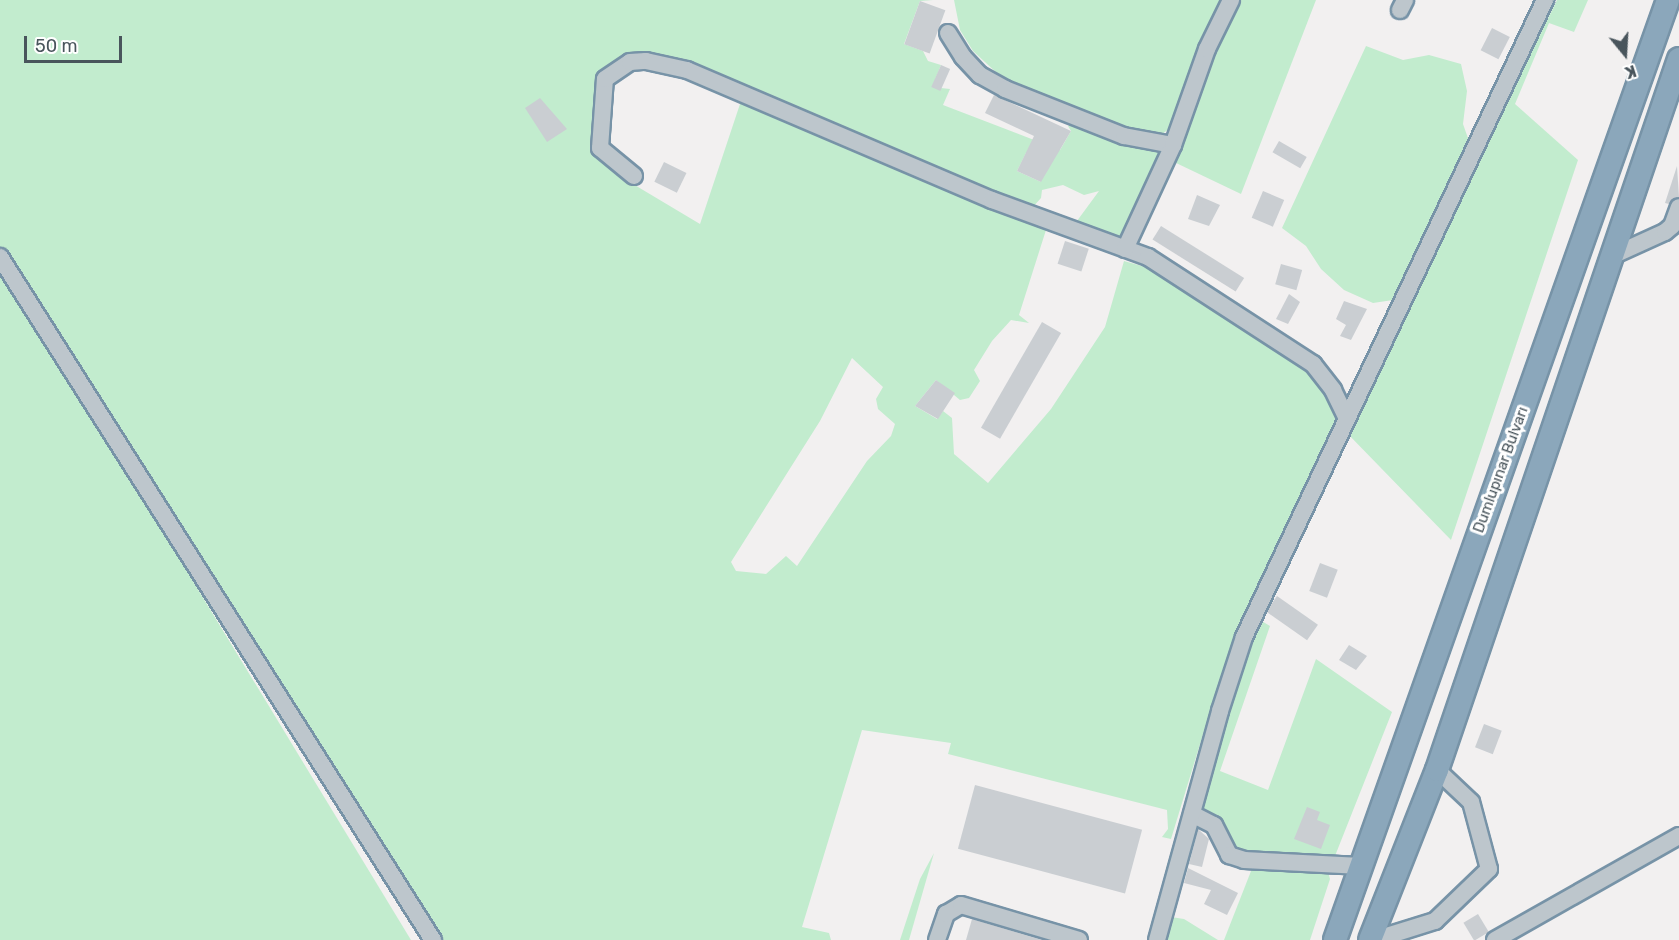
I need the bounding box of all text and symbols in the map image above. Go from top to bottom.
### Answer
scale bar [27,24,124,62]
north arrow [1595,24,1655,84]
text: 50 m [35,35,78,57]
text: K [1623,61,1639,82]
street label: Dumlupınar Bulvarı [1470,404,1532,536]

